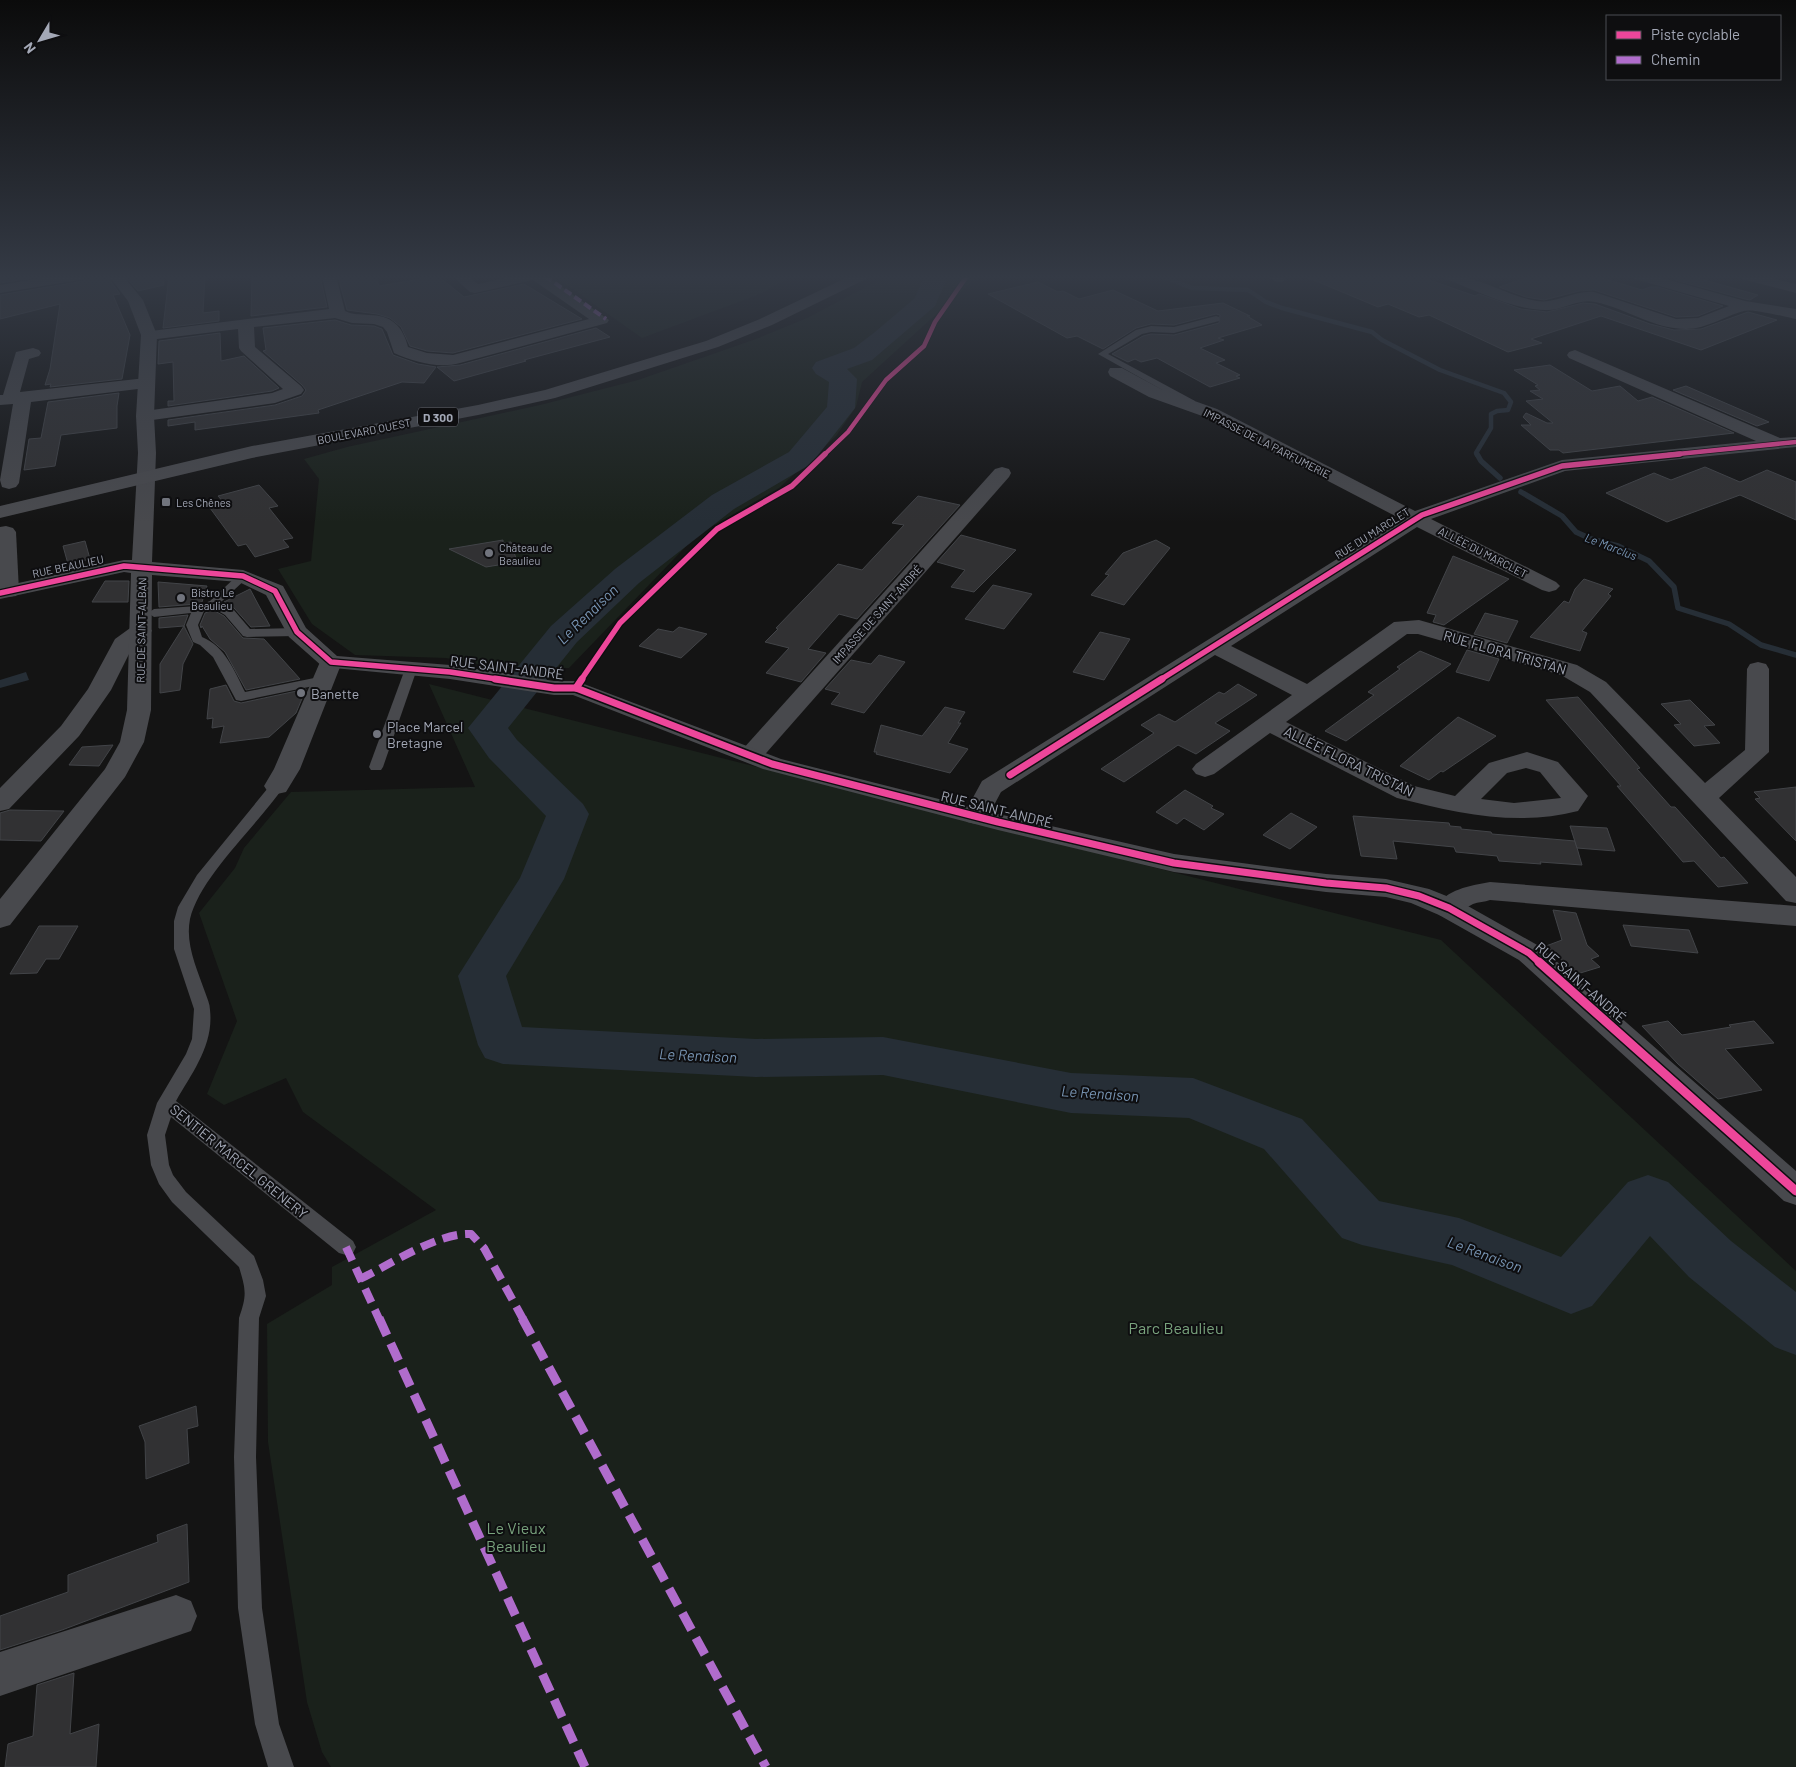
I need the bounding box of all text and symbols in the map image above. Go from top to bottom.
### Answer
north arrow [15,15,65,65]
legend [1606,15,1781,80]
text: Piste cyclable [1651,25,1740,43]
text: N [20,39,39,57]
text: Chemin [1651,50,1700,68]
street label: IMPASSE DE LA PARFUMERIE [1202,405,1333,481]
road number: D 300 [418,408,458,427]
street label: BOULEVARD OUEST [316,416,412,446]
marker: Les Chênes [160,496,172,508]
place label: Les Chênes [176,496,231,509]
street label: RUE DU MARCLET [1332,505,1412,561]
street label: ALLÉE DU MARCLET [1436,524,1530,580]
water label: Le Marclus [1583,530,1639,562]
place label: Château de Beaulieu [499,541,553,567]
marker: Château de Beaulieu [483,547,495,559]
street label: RUE BEAULIEU [31,552,105,580]
street label: IMPASSE DE SAINT-ANDRÉ [829,562,925,666]
street label: RUE DE SAINT-ALBAN [134,577,148,683]
water label: Le Renaison [553,580,621,648]
place label: Bistro Le Beaulieu [191,586,234,612]
marker: Bistro Le Beaulieu [175,592,187,604]
street label: RUE FLORA TRISTAN [1442,626,1568,678]
street label: RUE SAINT-ANDRÉ [449,652,565,682]
place label: Banette [311,685,359,702]
marker: Banette [295,687,307,699]
place label: Place Marcel Bretagne [387,718,463,751]
street label: ALLÉE FLORA TRISTAN [1281,722,1417,800]
marker: Place Marcel Bretagne [371,728,383,740]
street label: RUE SAINT-ANDRÉ [939,787,1055,831]
street label: RUE SAINT-ANDRÉ [1532,938,1630,1026]
water label: Le Renaison [659,1044,737,1066]
water label: Le Renaison [1061,1081,1140,1105]
street label: SENTIER MARCEL GRENERY [167,1100,311,1222]
water label: Le Renaison [1445,1232,1525,1276]
park label: Parc Beaulieu [1129,1318,1223,1337]
park label: Le Vieux Beaulieu [486,1518,546,1555]

